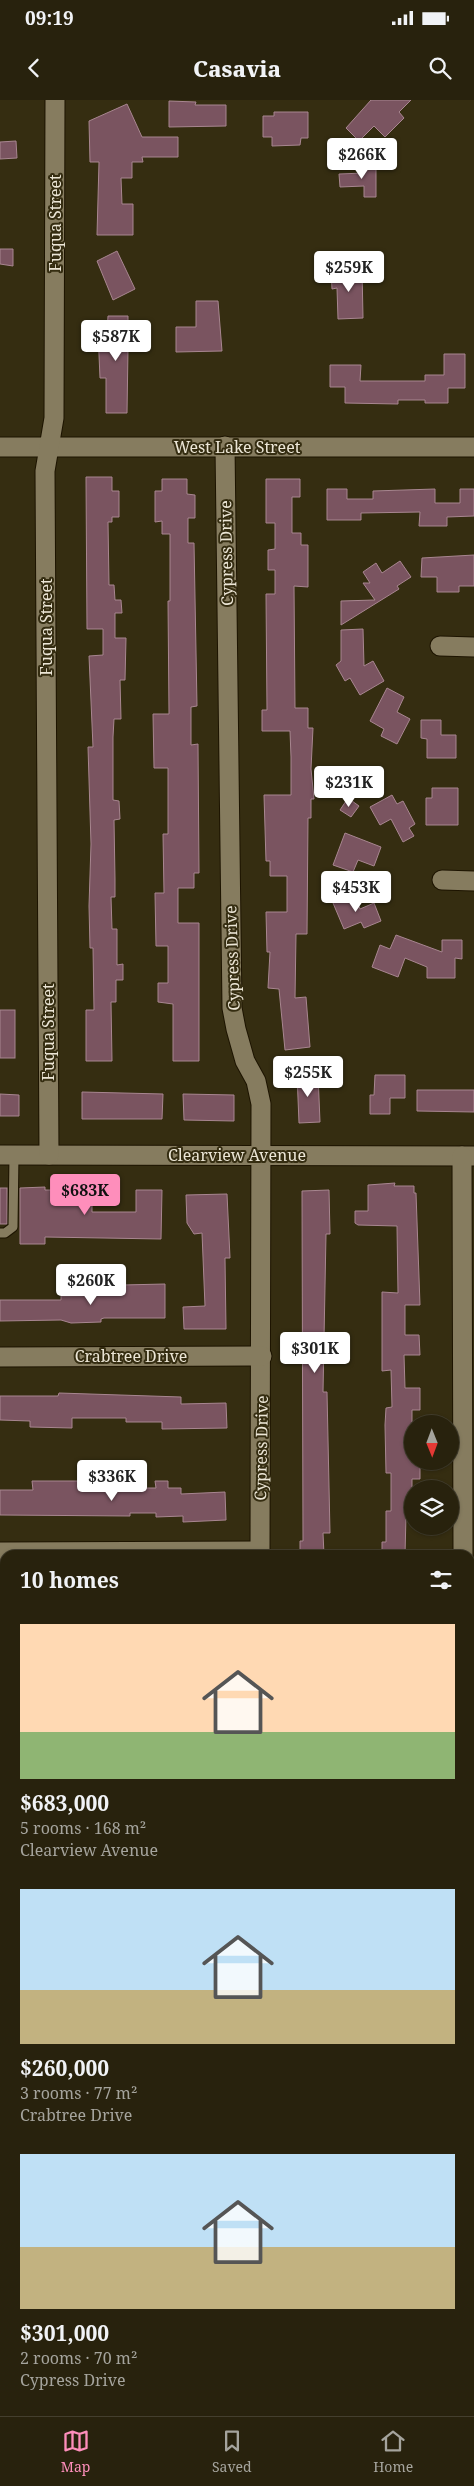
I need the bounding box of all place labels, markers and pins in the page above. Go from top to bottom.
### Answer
pin: $266K [327,138,397,180]
pin: $259K [314,250,384,293]
pin: $587K [81,320,151,362]
pin: $231K [314,766,384,808]
pin: $453K [321,870,391,913]
pin: $255K [273,1056,343,1098]
pin: $683K [50,1174,120,1216]
pin: $260K [56,1264,126,1306]
pin: $301K [280,1332,350,1374]
pin: $336K [77,1460,147,1502]

